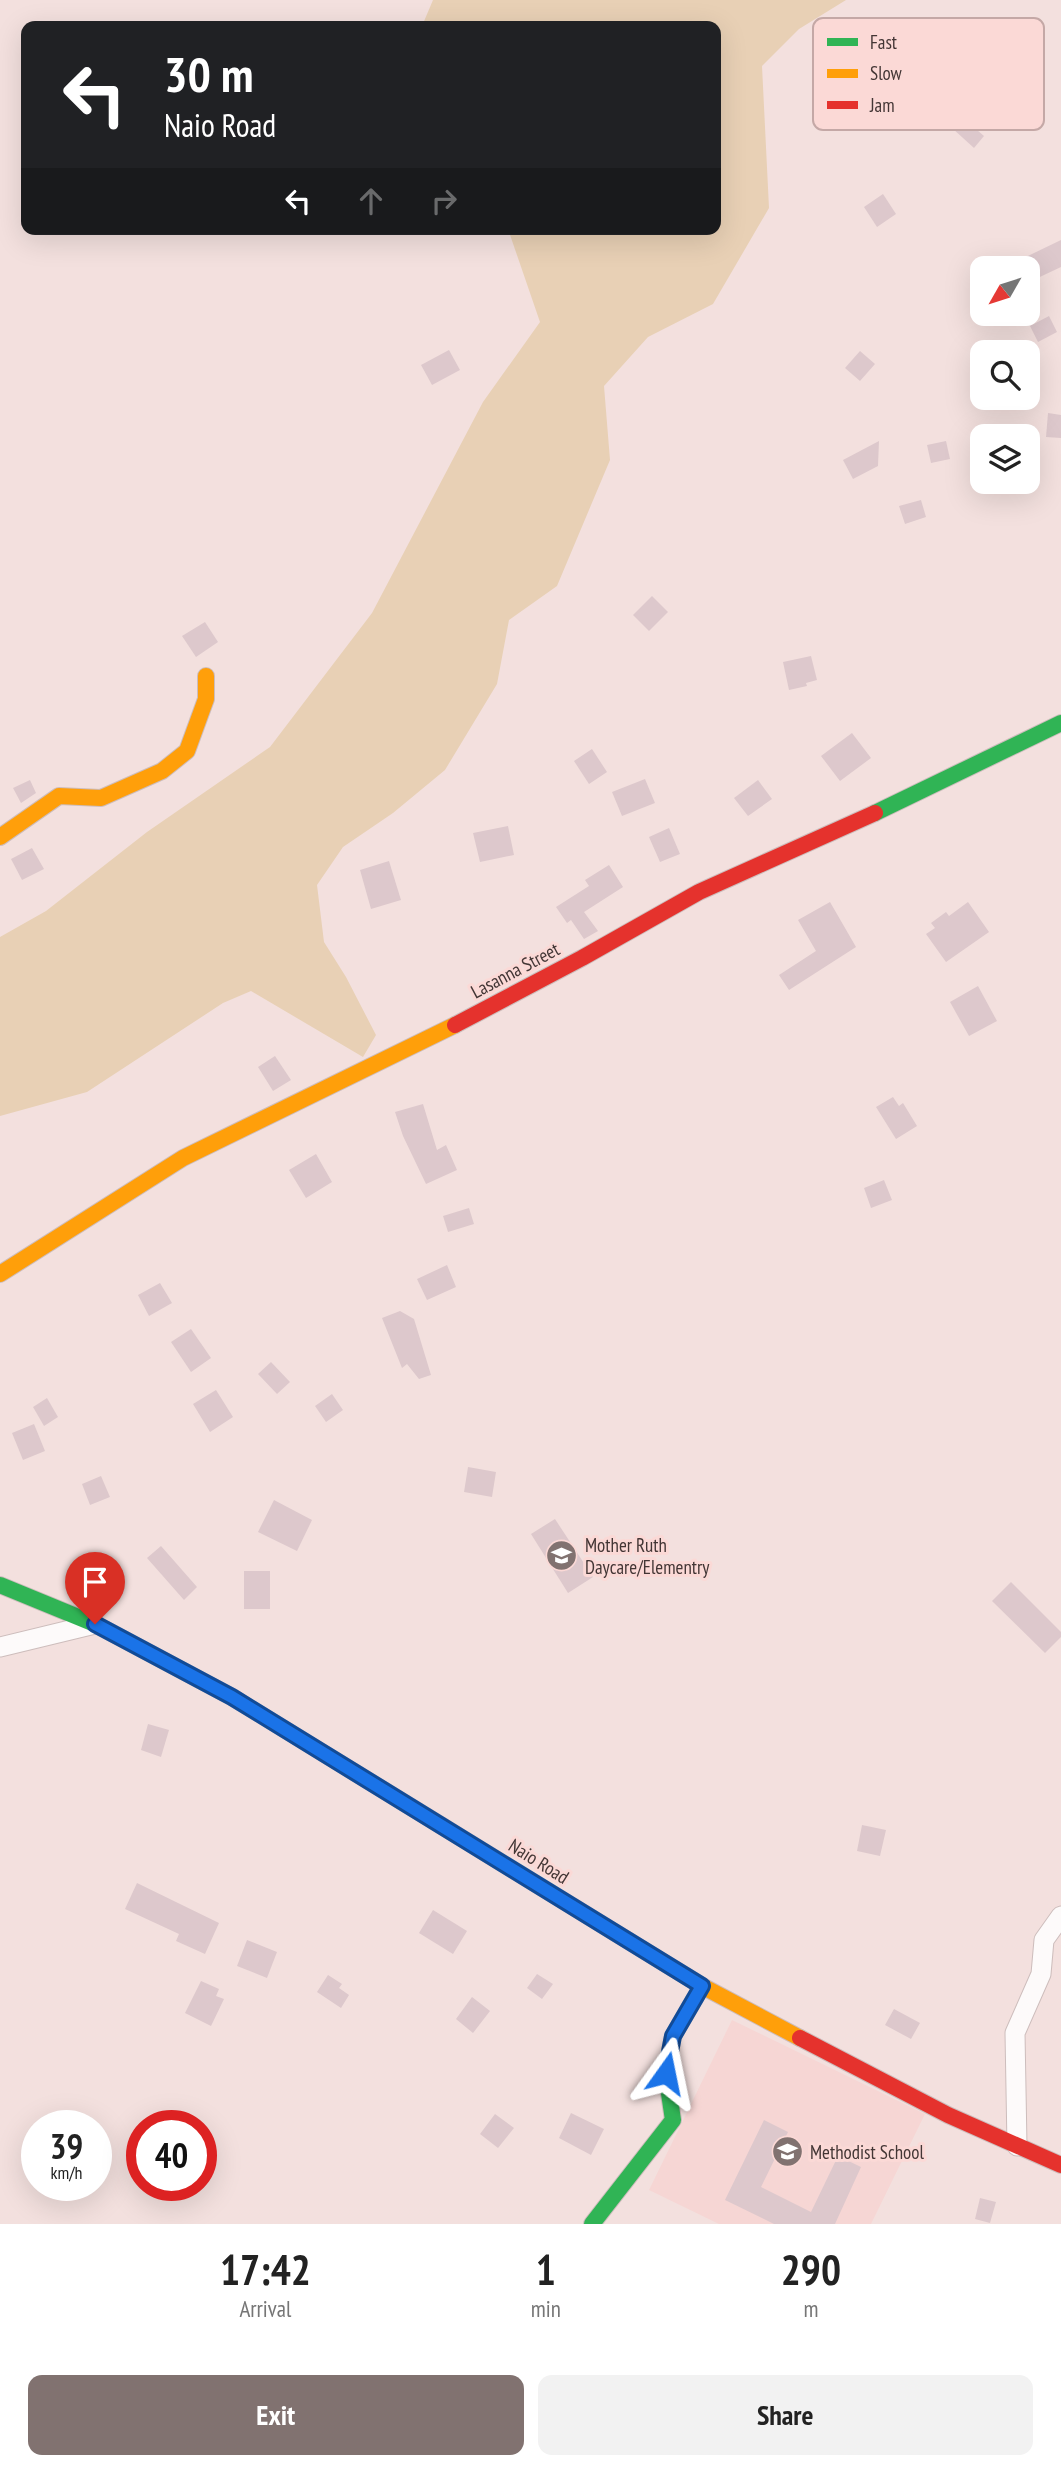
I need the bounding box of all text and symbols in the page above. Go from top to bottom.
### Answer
legend [813,18,1044,130]
text: Fast [870,30,898,54]
text: 30 m [164,42,253,106]
icon: left [49,49,140,140]
text: Slow [870,61,903,85]
text: Jam [869,93,895,117]
text: Naio Road [164,104,276,146]
icon: left [279,182,317,220]
icon: ahead [352,182,390,220]
icon: right [425,182,463,220]
north arrow [970,256,1040,326]
map controls [970,256,1040,494]
button: search [970,340,1040,410]
button: layers [970,424,1040,494]
street label: Lasanna Street [467,936,564,1003]
place label: Mother Ruth Daycare/Elementry [585,1533,710,1579]
school or university icon: Mother Ruth Daycare/Elementry [545,1539,579,1573]
pin [65,1552,125,1624]
icon: arrive [76,1563,114,1601]
street label: Naio Road [504,1833,574,1889]
position arrow [629,2036,703,2110]
speed limit sign: 40 [126,2110,217,2201]
text: 39 [50,2123,83,2169]
school or university icon: Methodist School [770,2135,804,2169]
place label: Methodist School [810,2140,924,2164]
text: km/h [51,2161,82,2184]
text: 17:42 [220,2242,311,2297]
text: 1 [536,2242,556,2297]
text: 290 [781,2242,841,2297]
text: Arrival [239,2294,291,2323]
text: min [531,2294,561,2323]
text: m [803,2294,818,2323]
button: Exit [28,2375,524,2455]
button: Share [538,2375,1033,2455]

